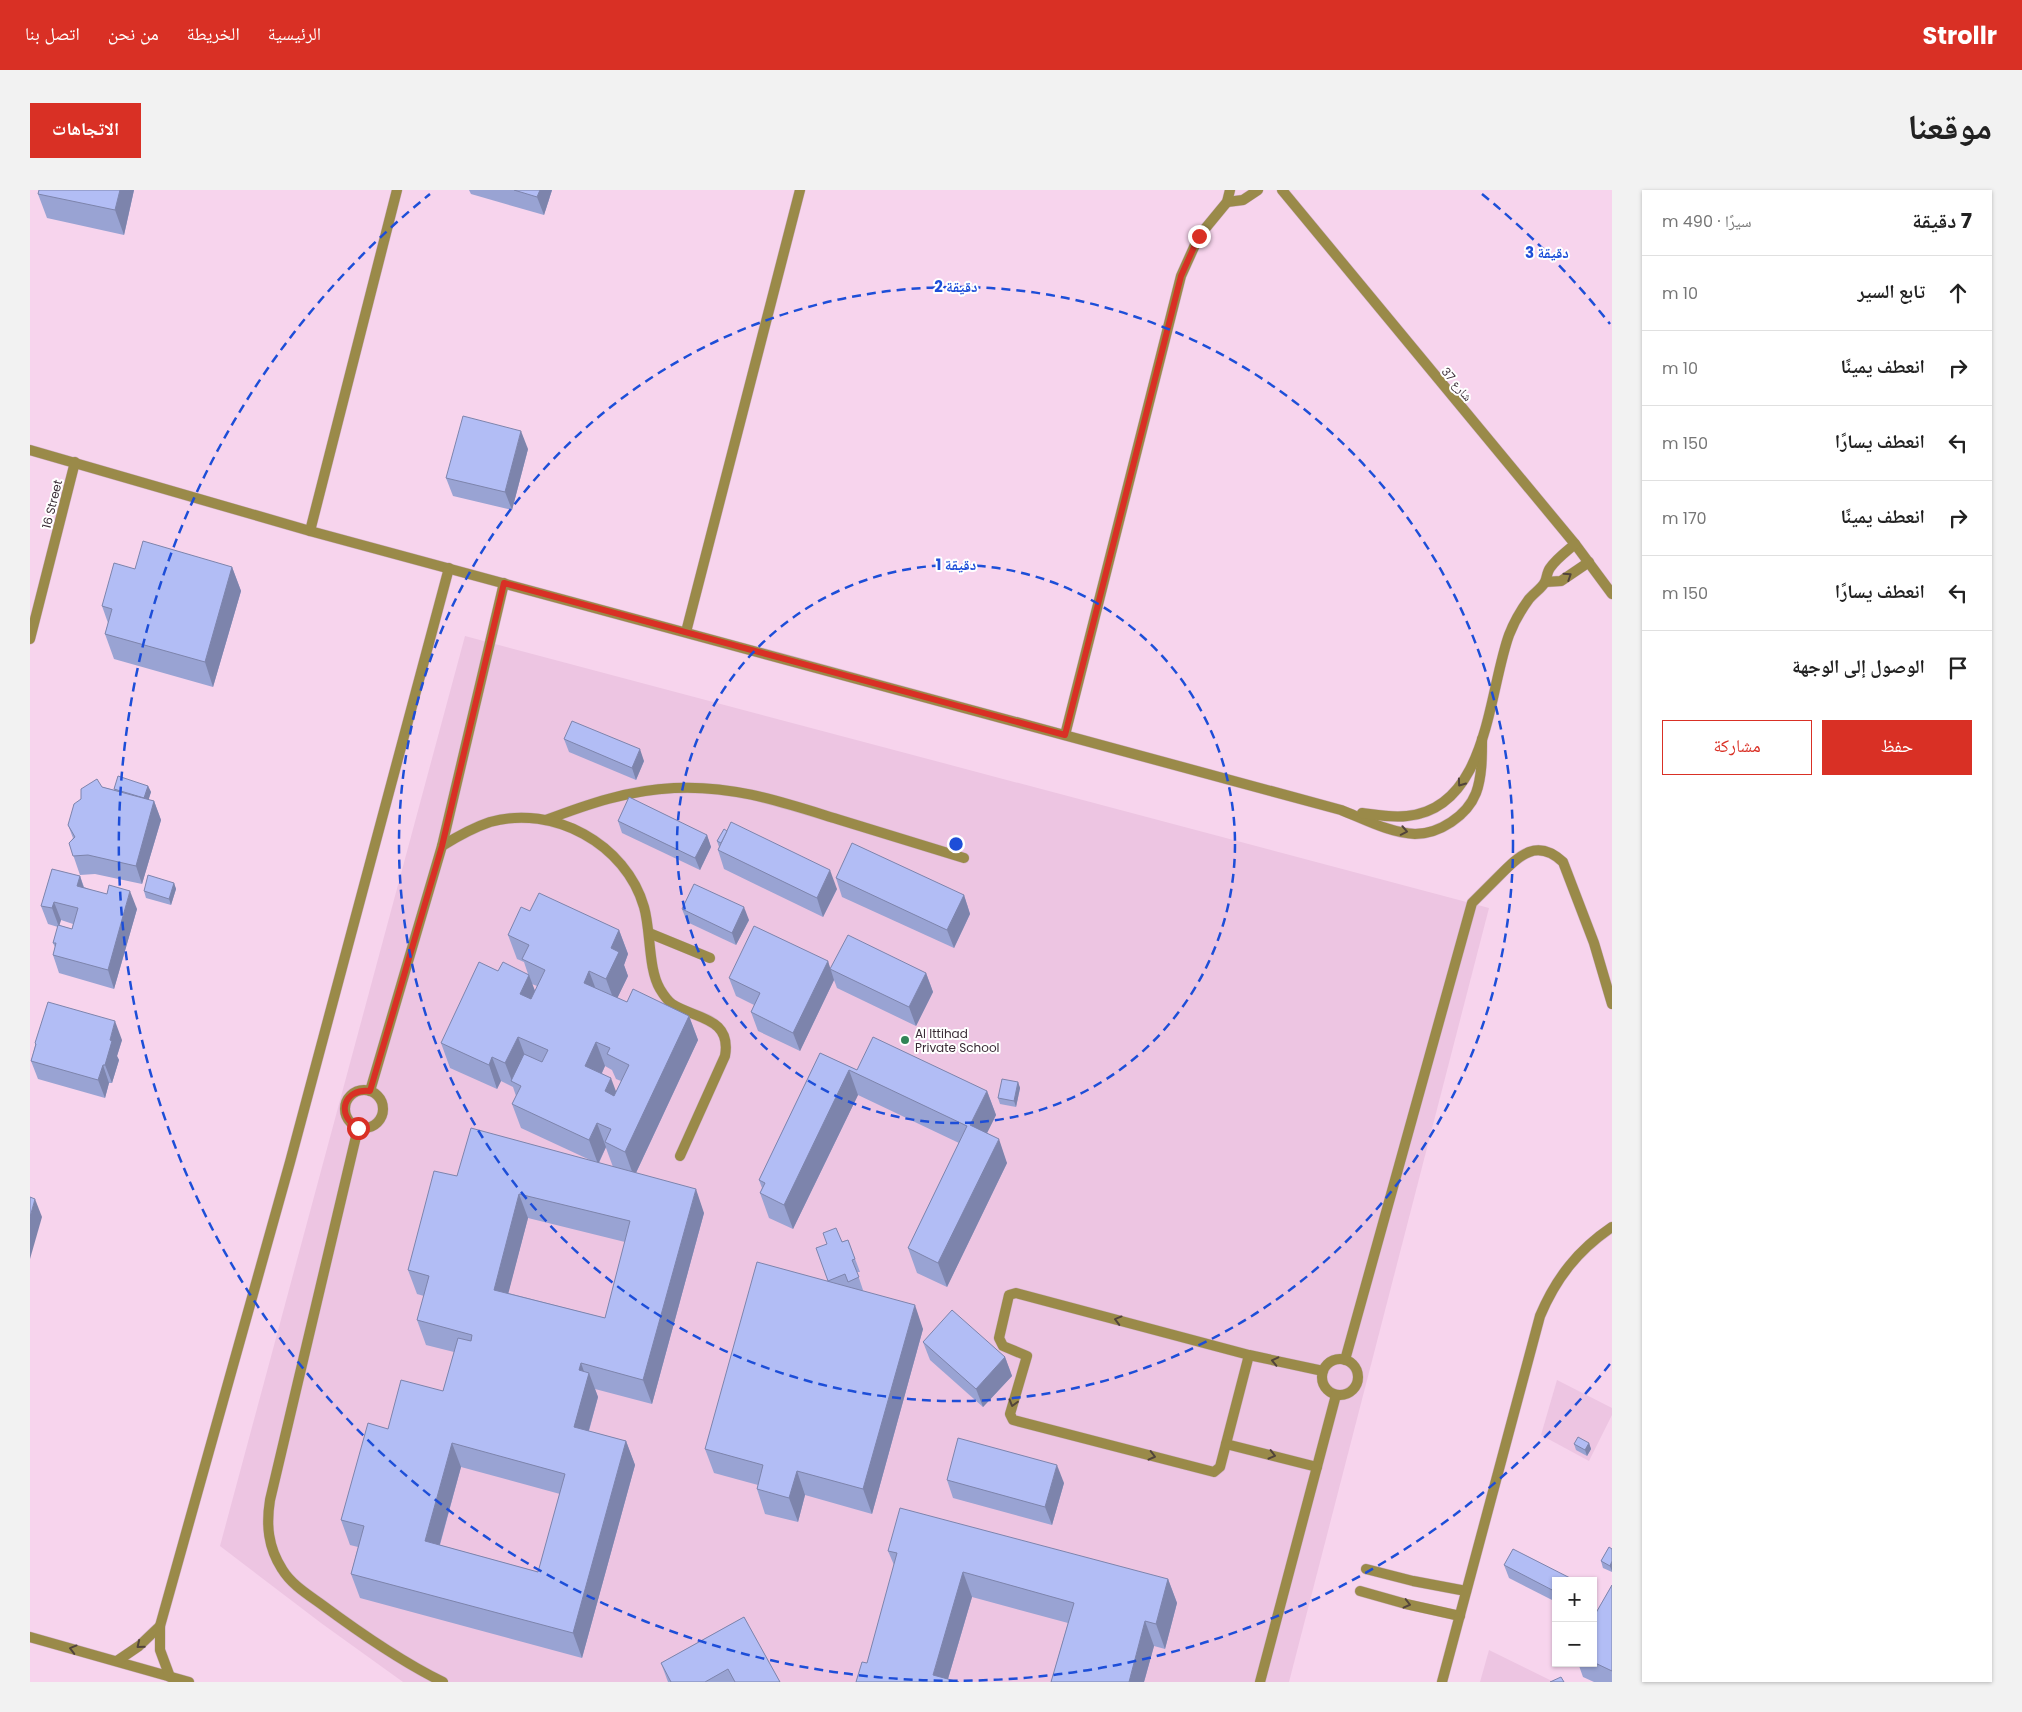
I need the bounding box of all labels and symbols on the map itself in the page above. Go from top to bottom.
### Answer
route end [1188,225,1211,248]
text: 3 دقيقة [1525,242,1569,263]
text: 2 دقيقة [934,276,978,297]
street label: شارع 37 [1438,363,1476,405]
street label: 16 Street [38,478,66,530]
text: 1 دقيقة [936,554,976,575]
one-way arrow [1562,573,1572,582]
one-way arrow [1458,777,1467,787]
one-way arrow [1399,826,1408,836]
centre of rings [947,835,965,853]
place label: Al Ittihad Private School [915,1025,1000,1056]
marker: Al Ittihad Private School [899,1034,911,1046]
route start [347,1117,370,1140]
one-way arrow [1113,1315,1122,1326]
one-way arrow [1270,1356,1279,1367]
one-way arrow [1009,1398,1019,1406]
one-way arrow [1267,1449,1276,1460]
one-way arrow [1147,1450,1156,1461]
one-way arrow [1403,1598,1412,1609]
one-way arrow [136,1639,145,1648]
one-way arrow [69,1644,78,1655]

